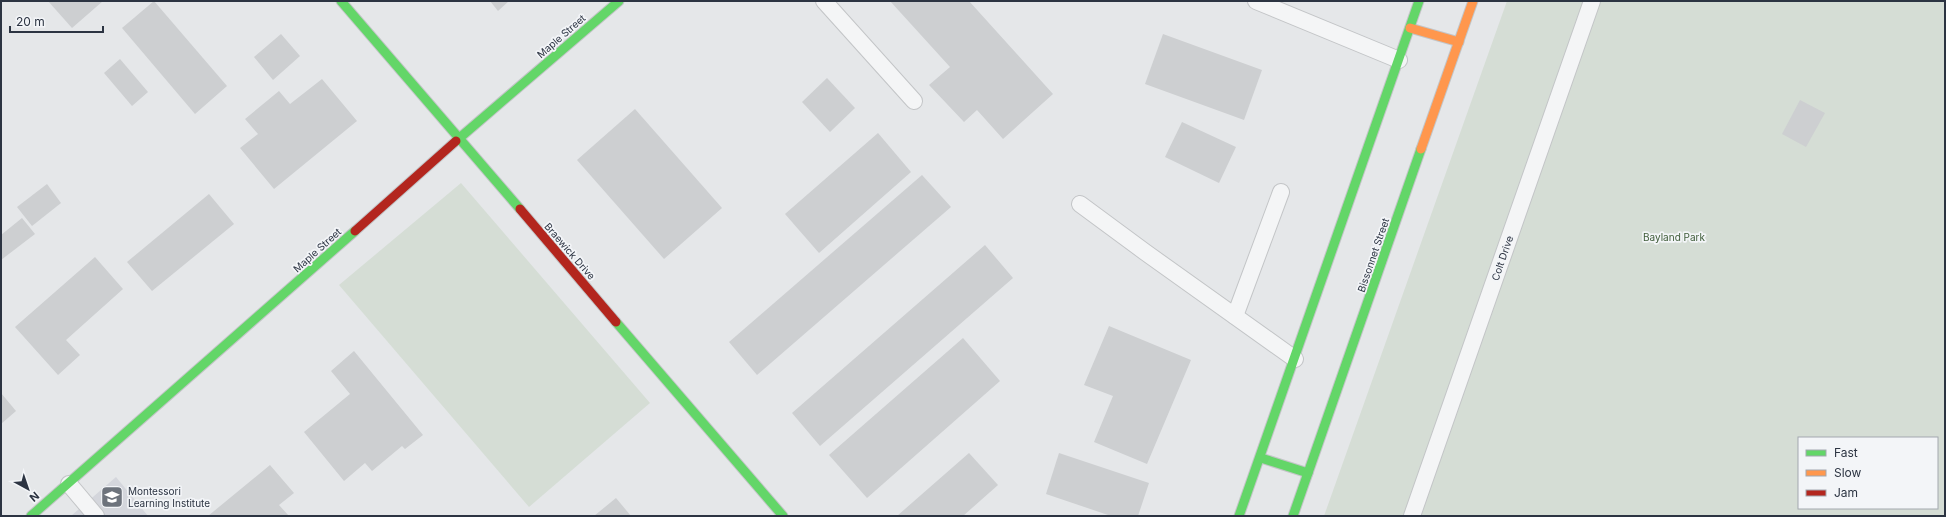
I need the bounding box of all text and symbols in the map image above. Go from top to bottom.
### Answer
scale bar [10,8,103,34]
street label: Maple Street [534,11,588,60]
text: 20 m [16,14,45,29]
street label: Bissonnet Street [1355,216,1392,294]
street label: Braewick Drive [542,220,598,282]
street label: Maple Street [291,225,344,275]
park label: Bayland Park [1643,231,1705,243]
street label: Colt Drive [1489,234,1515,282]
legend [1798,437,1938,509]
text: Fast [1834,445,1858,460]
text: Slow [1834,465,1862,480]
north arrow [8,469,48,509]
school or university icon: Montessori Learning Institute [99,484,125,510]
place label: Montessori Learning Institute [128,485,210,509]
text: Jam [1834,485,1858,500]
text: N [27,489,42,505]

